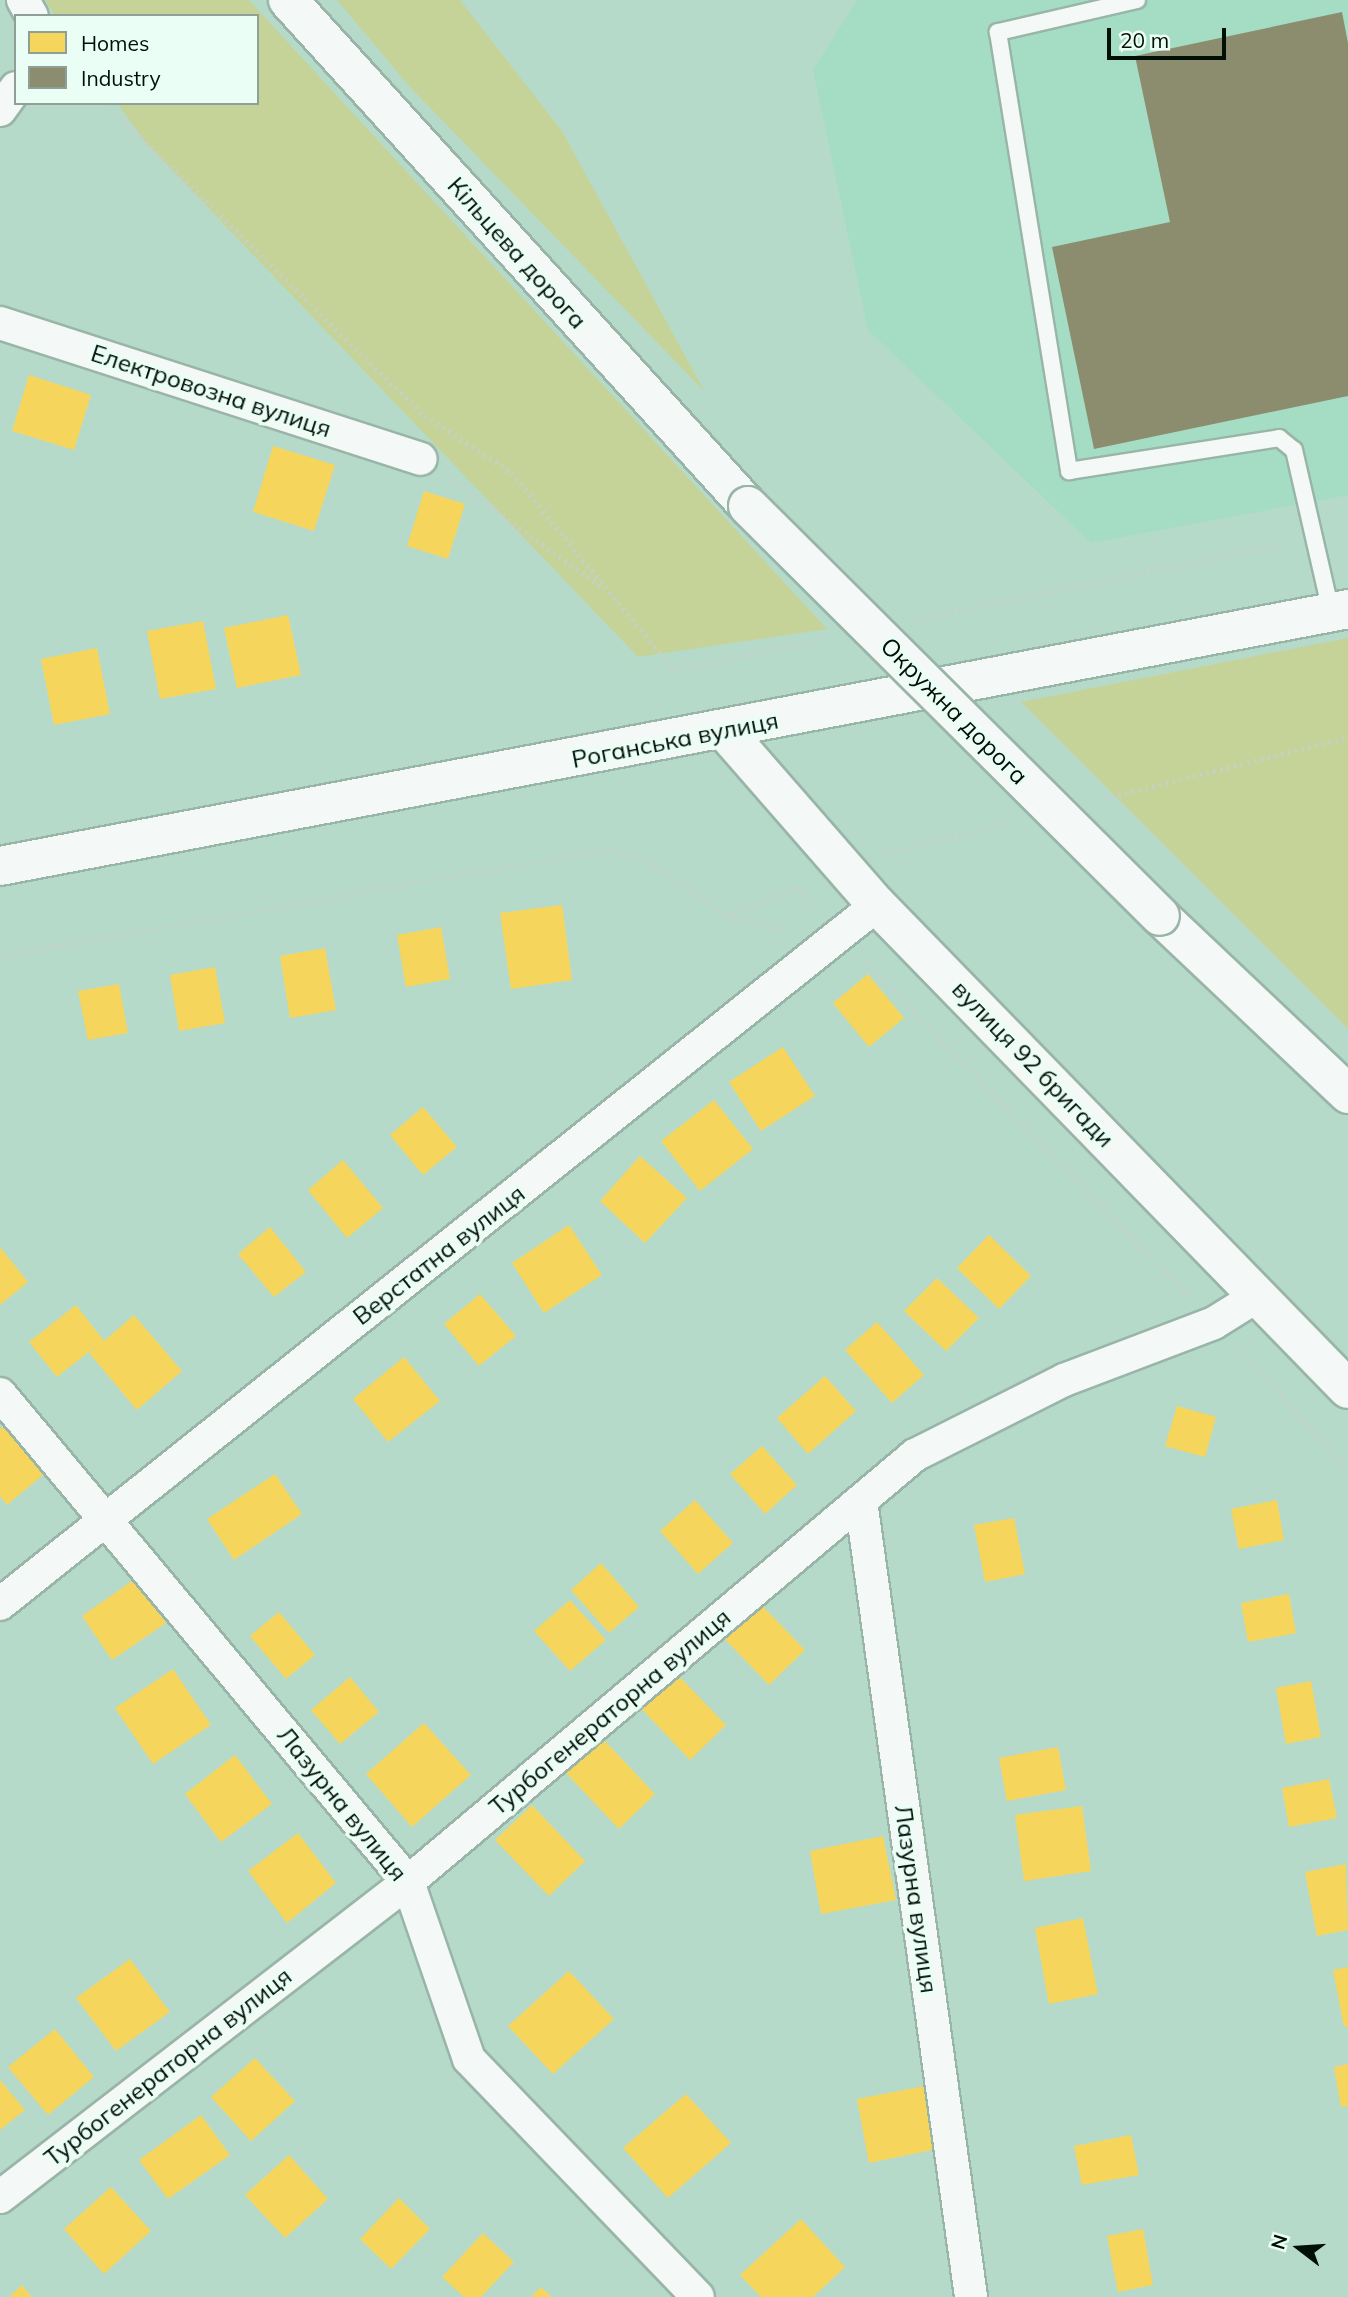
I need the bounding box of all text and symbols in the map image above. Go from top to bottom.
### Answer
legend [14,14,259,105]
scale bar [1110,14,1229,58]
text: 20 m [1120,27,1169,53]
text: Homes [81,30,149,56]
text: Industry [81,65,161,91]
street label: Кільцева дорога [442,171,592,335]
street label: Електровозна вулиця [87,339,335,443]
street label: Окружна дорога [875,632,1033,790]
street label: Роганська вулиця [569,706,781,774]
street label: вулиця 92 бригади [946,975,1120,1153]
street label: Верстатна вулиця [347,1179,531,1331]
street label: Турбогенераторна вулиця [484,1603,736,1821]
street label: Лазурна вулиця [271,1721,413,1887]
street label: Лазурна вулиця [889,1803,943,1995]
street label: Турбогенераторна вулиця [39,1962,297,2172]
north arrow [1264,2213,1334,2283]
text: N [1265,2231,1292,2252]

